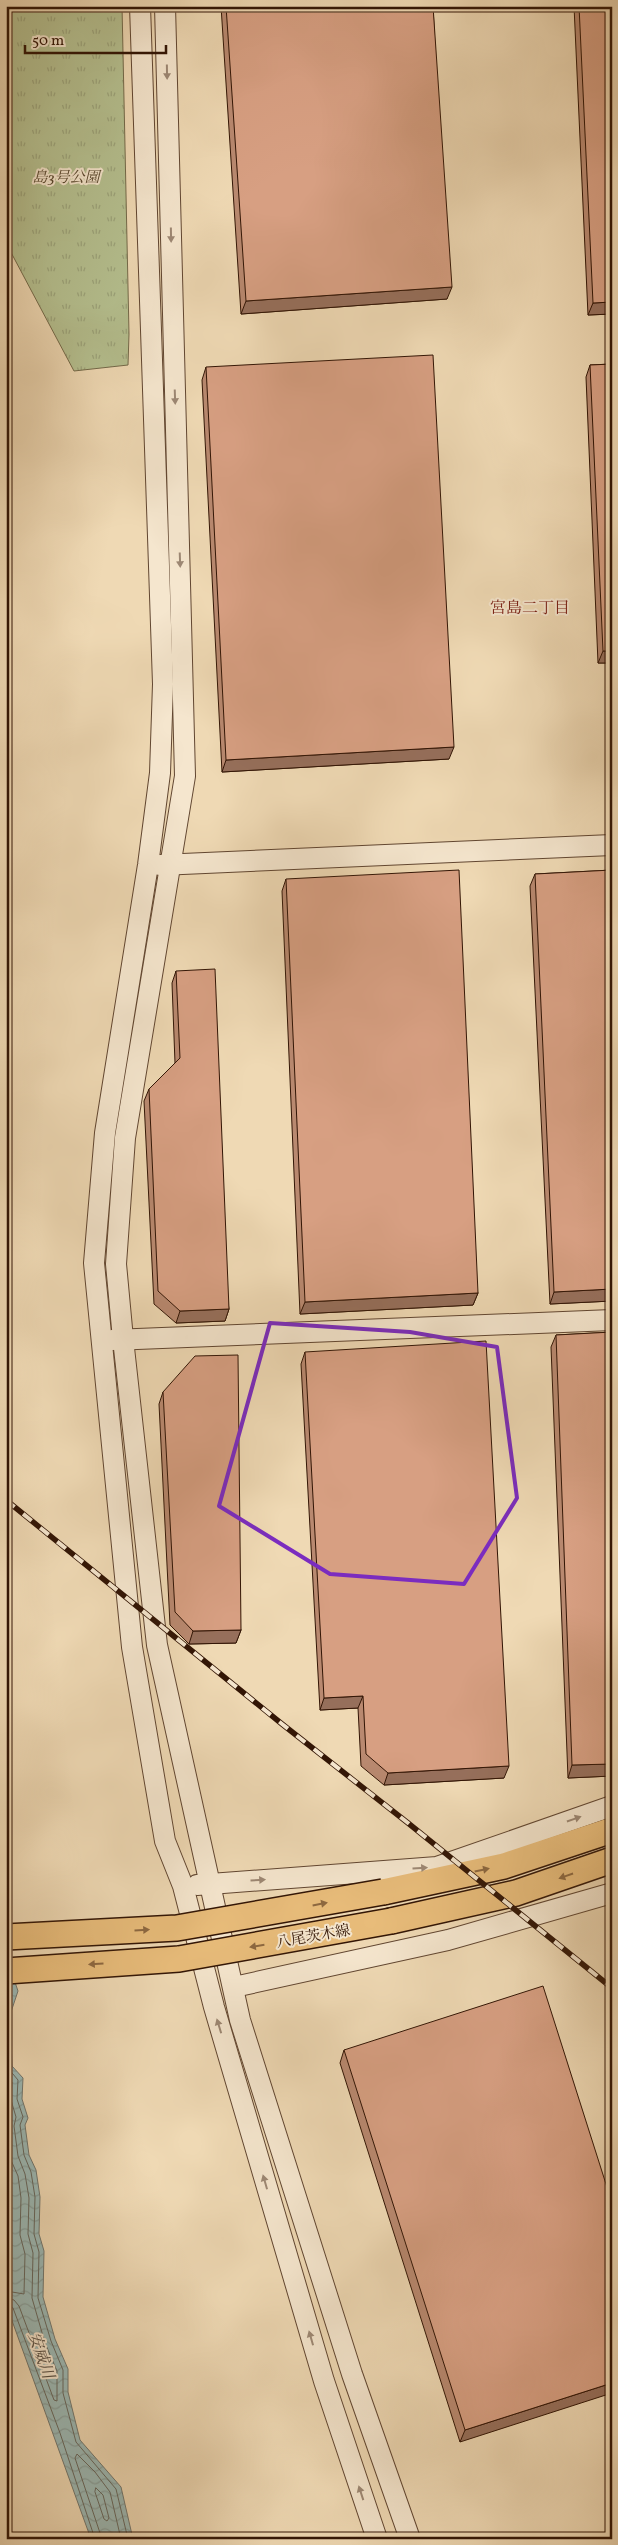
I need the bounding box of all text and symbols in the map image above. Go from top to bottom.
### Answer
scale bar [25,22,166,54]
text: 50 m [32,31,64,52]
one-way arrow [163,65,171,81]
park label: 島3号公園 [32,168,103,189]
one-way arrow [167,227,175,243]
one-way arrow [171,390,179,406]
one-way arrow [176,552,184,568]
district label: 宮島二丁目 [490,598,570,620]
one-way arrow [567,1815,582,1822]
one-way arrow [412,1864,428,1872]
one-way arrow [475,1866,490,1874]
one-way arrow [558,1873,573,1880]
one-way arrow [250,1876,266,1884]
one-way arrow [313,1899,329,1907]
street label: 八尾茨木線 [274,1921,352,1954]
one-way arrow [135,1925,151,1933]
one-way arrow [249,1942,265,1950]
one-way arrow [88,1961,104,1969]
one-way arrow [215,2019,223,2034]
one-way arrow [261,2174,269,2189]
water label: 安威川 [22,2329,59,2384]
one-way arrow [307,2330,315,2345]
one-way arrow [357,2485,365,2500]

